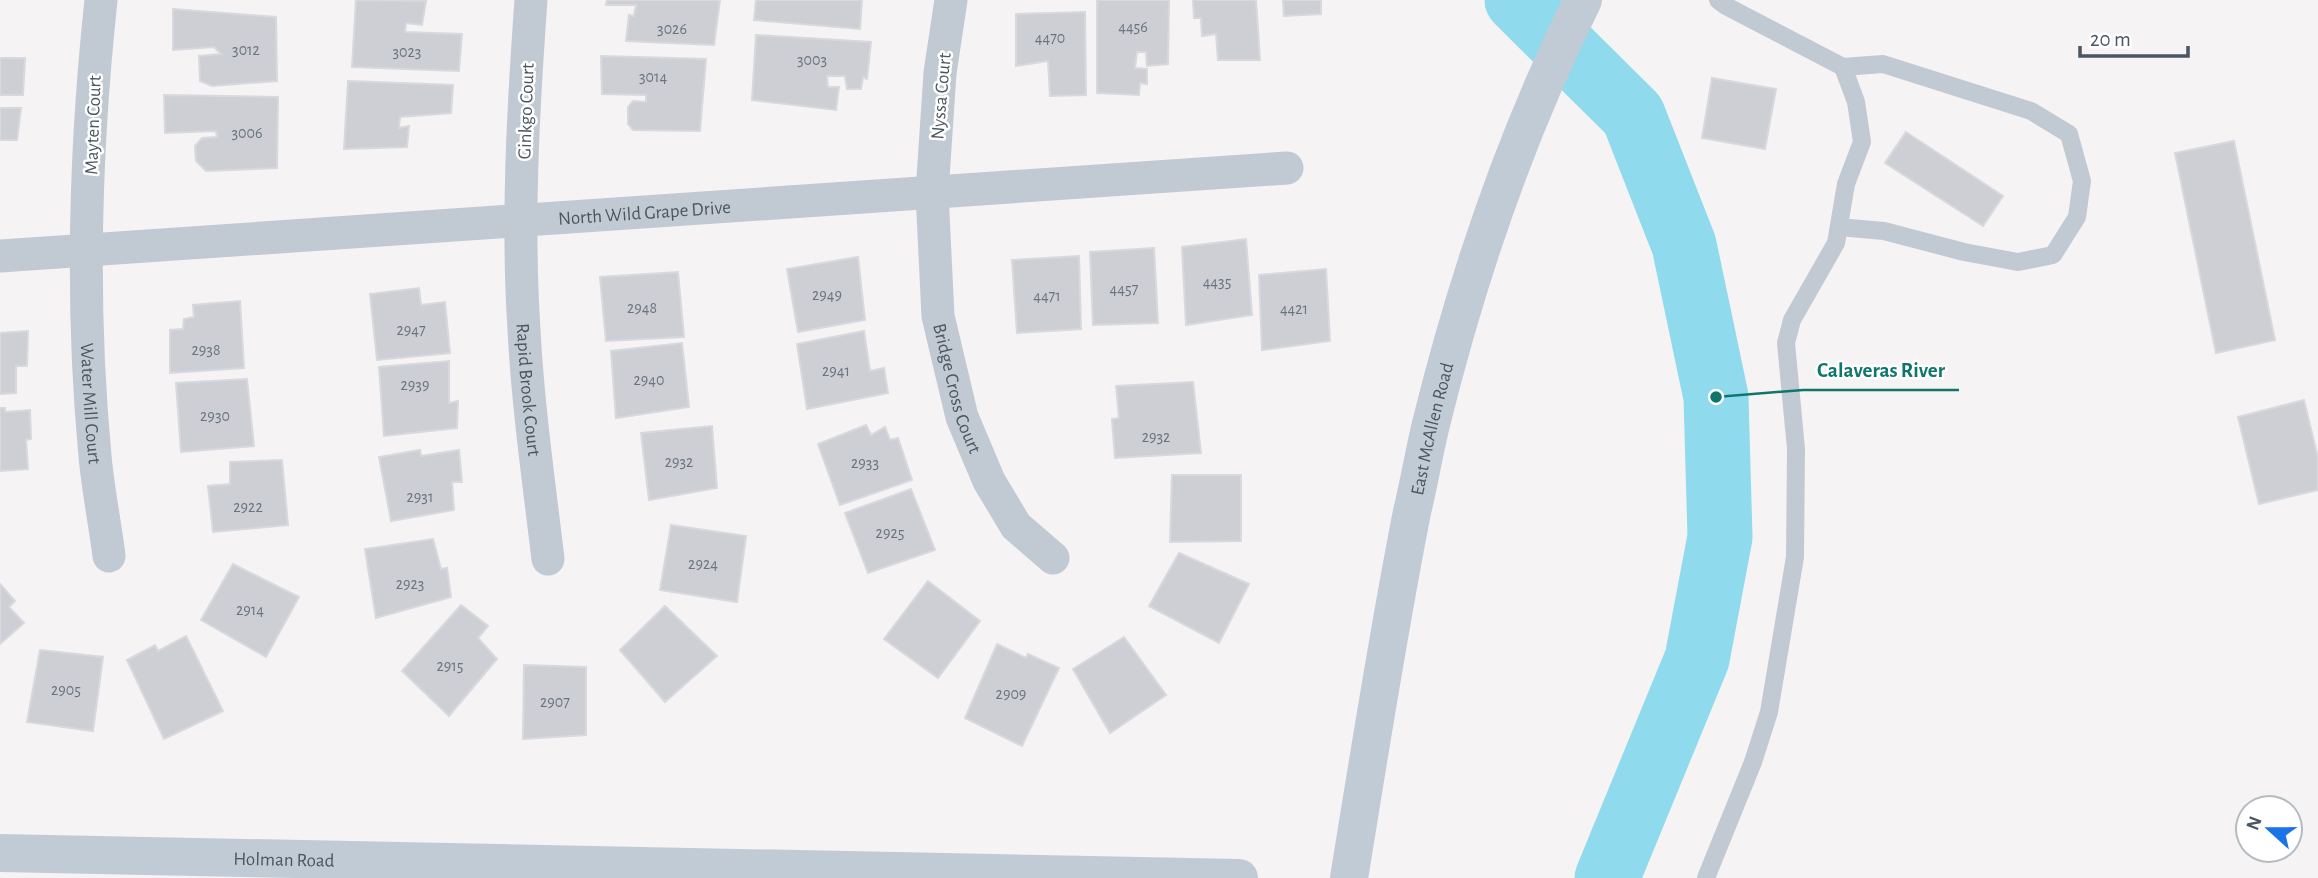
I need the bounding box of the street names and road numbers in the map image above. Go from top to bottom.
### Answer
street label: Nyssa Court [928,52,955,140]
street label: Ginkgo Court [515,63,538,160]
street label: Mayten Court [82,75,105,175]
street label: North Wild Grape Drive [558,198,732,229]
street label: Bridge Cross Court [929,321,984,456]
street label: Rapid Brook Court [513,322,543,457]
street label: Water Mill Court [77,343,104,465]
street label: East McAllen Road [1408,360,1458,497]
street label: Holman Road [233,850,335,871]

